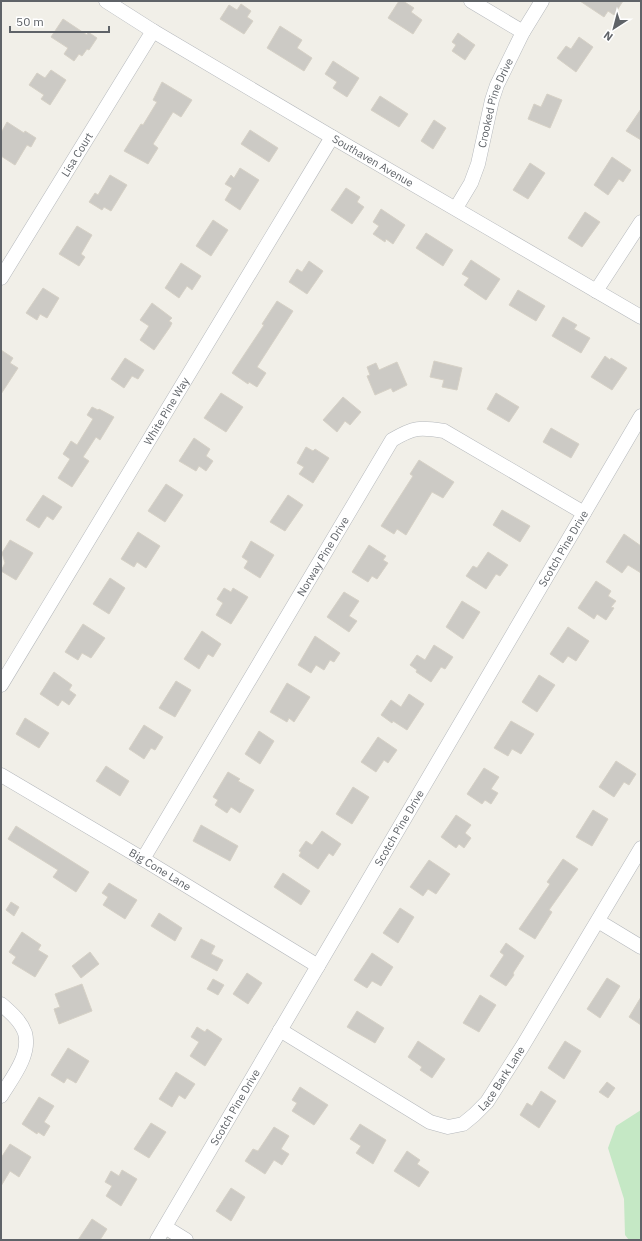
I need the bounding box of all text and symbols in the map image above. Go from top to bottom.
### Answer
scale bar [10,8,109,34]
north arrow [594,8,634,48]
text: 50 m [16,14,44,29]
text: N [601,28,615,44]
street label: Crooked Pine Drive [475,56,516,149]
street label: Lisa Court [58,130,96,179]
street label: Southaven Avenue [330,132,416,190]
street label: White Pine Way [141,374,193,448]
street label: Scotch Pine Drive [535,508,591,589]
street label: Norway Pine Drive [294,514,352,599]
street label: Scotch Pine Drive [371,787,427,869]
street label: Big Cone Lane [127,845,194,894]
street label: Lace Bark Lane [475,1044,528,1114]
street label: Scotch Pine Drive [207,1067,263,1148]

